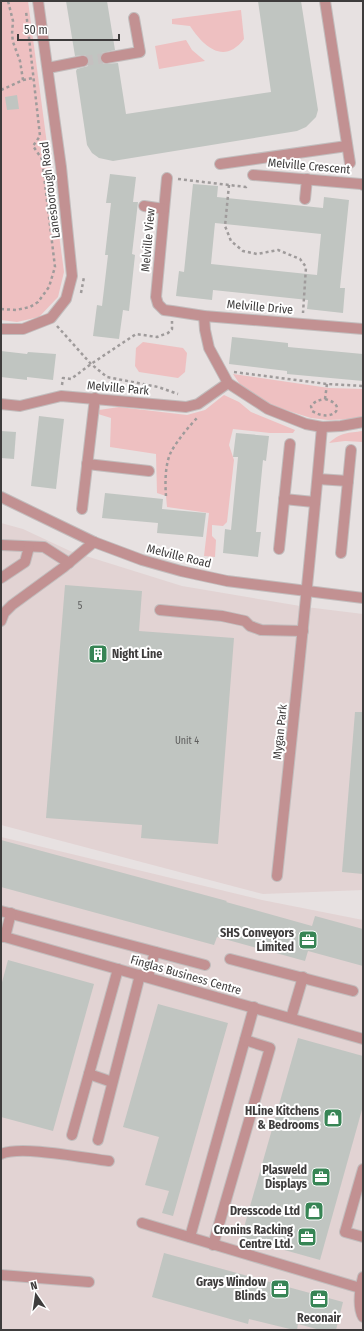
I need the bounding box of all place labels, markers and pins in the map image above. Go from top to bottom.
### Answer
building icon: Night Line [87,643,109,665]
place label: Night Line [112,647,162,661]
place label: SHS Conveyors Limited [220,926,295,954]
office icon: SHS Conveyors Limited [297,929,319,951]
place label: HLine Kitchens & Bedrooms [245,1104,320,1132]
shop icon: HLine Kitchens & Bedrooms [322,1107,344,1129]
place label: Plasweld Displays [262,1163,308,1191]
office icon: Plasweld Displays [310,1166,332,1188]
shop icon: Dresscode Ltd [303,1200,325,1222]
place label: Dresscode Ltd [230,1204,300,1218]
place label: Cronins Racking Centre Ltd. [214,1223,293,1251]
office icon: Cronins Racking Centre Ltd. [296,1226,318,1248]
place label: Grays Window Blinds [196,1275,267,1303]
office icon: Grays Window Blinds [269,1278,291,1300]
office icon: Reconair [308,1288,330,1310]
place label: Reconair [297,1311,342,1325]

